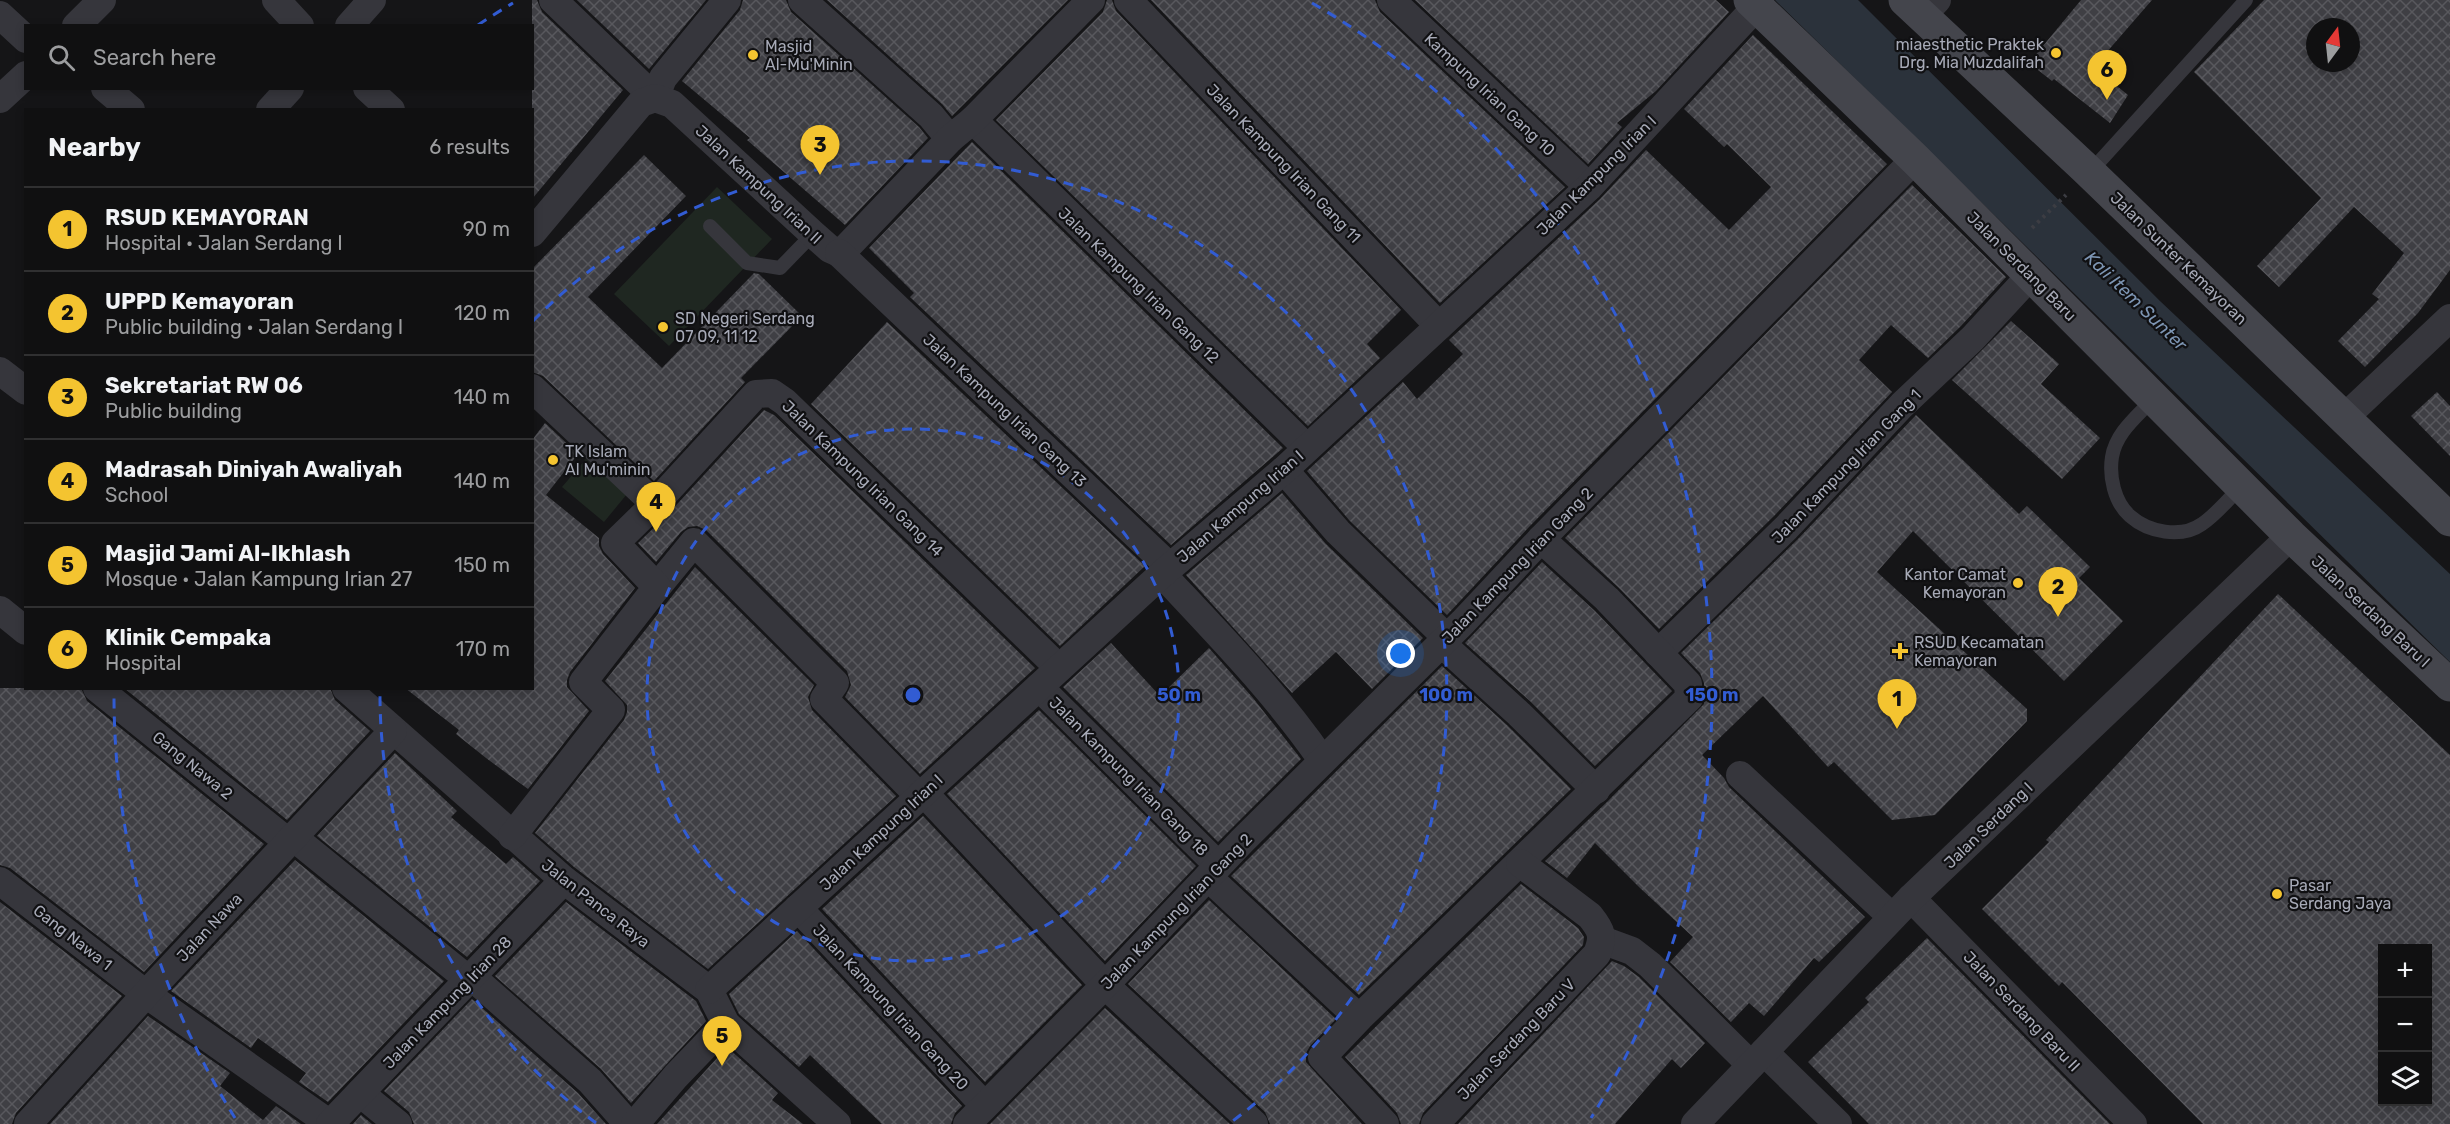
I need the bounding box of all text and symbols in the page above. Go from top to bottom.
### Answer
north arrow [2306,18,2360,72]
search box [24,24,534,90]
street label: Kampung Irian Gang 10 [1420,29,1559,160]
place label: miaesthetic Praktek Drg. Mia Muzdalifah [1895,35,2045,72]
place label: Masjid Al-Mu'Minin [765,37,853,74]
icon: search [45,41,78,74]
text: Search here [93,44,216,71]
marker: miaesthetic Praktek Drg. Mia Muzdalifah [2049,46,2063,60]
marker: Masjid Al-Mu'Minin [746,48,760,62]
pin: 6 [2088,51,2126,100]
street label: Jalan Kampung Irian Gang 11 [1203,80,1365,247]
street label: Jalan Kampung Irian I [1533,112,1660,239]
street label: Jalan Kampung Irian II [692,121,826,248]
pin: 3 [800,126,840,175]
text: Nearby [48,132,141,163]
text: 6 results [429,135,510,159]
street label: Jalan Sunter Kemayoran [2106,188,2251,329]
street label: Jalan Kampung Irian Gang 12 [1054,203,1223,367]
text: RSUD KEMAYORAN [105,204,309,231]
street label: Jalan Serdang Baru [1963,208,2080,325]
text: 1 [63,217,72,241]
text: 90 m [463,217,510,241]
text: Hospital · Jalan Serdang I [105,231,343,255]
water label: Kali Item Sunter [2080,247,2192,356]
text: UPPD Kemayoran [105,288,294,315]
text: 2 [61,301,74,325]
text: 120 m [454,301,510,325]
place label: SD Negeri Serdang 07 09, 11 12 [675,309,815,346]
text: Public building · Jalan Serdang I [105,315,403,339]
marker: SD Negeri Serdang 07 09, 11 12 [656,320,670,334]
street label: Jalan Kampung Irian Gang 13 [919,330,1090,491]
text: Sekretariat RW 06 [105,372,303,399]
text: 3 [61,385,74,409]
text: 140 m [454,385,510,409]
street label: Jalan Kampung Irian Gang 1 [1768,385,1925,547]
street label: Jalan Kampung Irian Gang 14 [778,396,947,560]
text: Public building [105,399,242,423]
place label: TK Islam Al Mu'minin [565,442,650,479]
street label: Jalan Kampung Irian I [1173,446,1307,566]
marker: TK Islam Al Mu'minin [546,453,560,467]
text: Madrasah Diniyah Awaliyah [105,456,402,483]
text: 4 [61,469,74,493]
text: 140 m [454,469,510,493]
pin: 4 [636,482,676,532]
text: School [105,483,168,507]
street label: Jalan Kampung Irian Gang 2 [1438,484,1597,647]
text: Masjid Jami Al-Ikhlash [105,540,351,567]
street label: Jalan Serdang Baru I [2307,552,2434,671]
text: 5 [61,553,74,577]
text: 150 m [454,553,510,577]
place label: Kantor Camat Kemayoran [1904,565,2006,602]
text: Mosque · Jalan Kampung Irian 27 [105,567,412,591]
pin: 2 [2038,568,2078,617]
marker: Kantor Camat Kemayoran [2011,576,2025,590]
text: Klinik Cempaka [105,624,271,651]
place label: RSUD Kecamatan Kemayoran [1914,633,2044,670]
text: 6 [61,637,74,661]
text: 170 m [456,637,510,661]
your location [1386,639,1415,668]
marker: RSUD Kecamatan Kemayoran [1891,642,1909,660]
text: Hospital [105,651,181,675]
pin: 1 [1878,680,1916,729]
text: 50 m [1157,684,1201,706]
text: 100 m [1419,684,1473,706]
text: 150 m [1685,684,1739,706]
centre of rings [903,685,923,705]
street label: Jalan Kampung Irian Gang 18 [1045,693,1212,860]
street label: Gang Nawa 2 [149,727,237,803]
street label: Jalan Kampung Irian I [816,770,947,894]
street label: Jalan Serdang I [1940,778,2037,872]
street label: Jalan Kampung Irian Gang 2 [1097,830,1256,993]
street label: Jalan Panca Raya [538,855,654,952]
place label: Pasar Serdang Jaya [2289,876,2391,913]
marker: Pasar Serdang Jaya [2270,887,2284,901]
street label: Jalan Nawa [173,889,246,965]
street label: Gang Nawa 1 [29,901,116,974]
street label: Jalan Kampung Irian Gang 20 [809,921,972,1094]
street label: Jalan Kampung Irian 28 [379,932,515,1072]
map controls [2378,944,2432,1106]
button: + [2378,944,2432,998]
street label: Jalan Serdang Baru II [1959,947,2084,1075]
street label: Jalan Serdang Baru V [1454,975,1579,1104]
button: − [2378,998,2432,1052]
pin: 5 [702,1016,742,1066]
button: layers [2378,1052,2432,1106]

